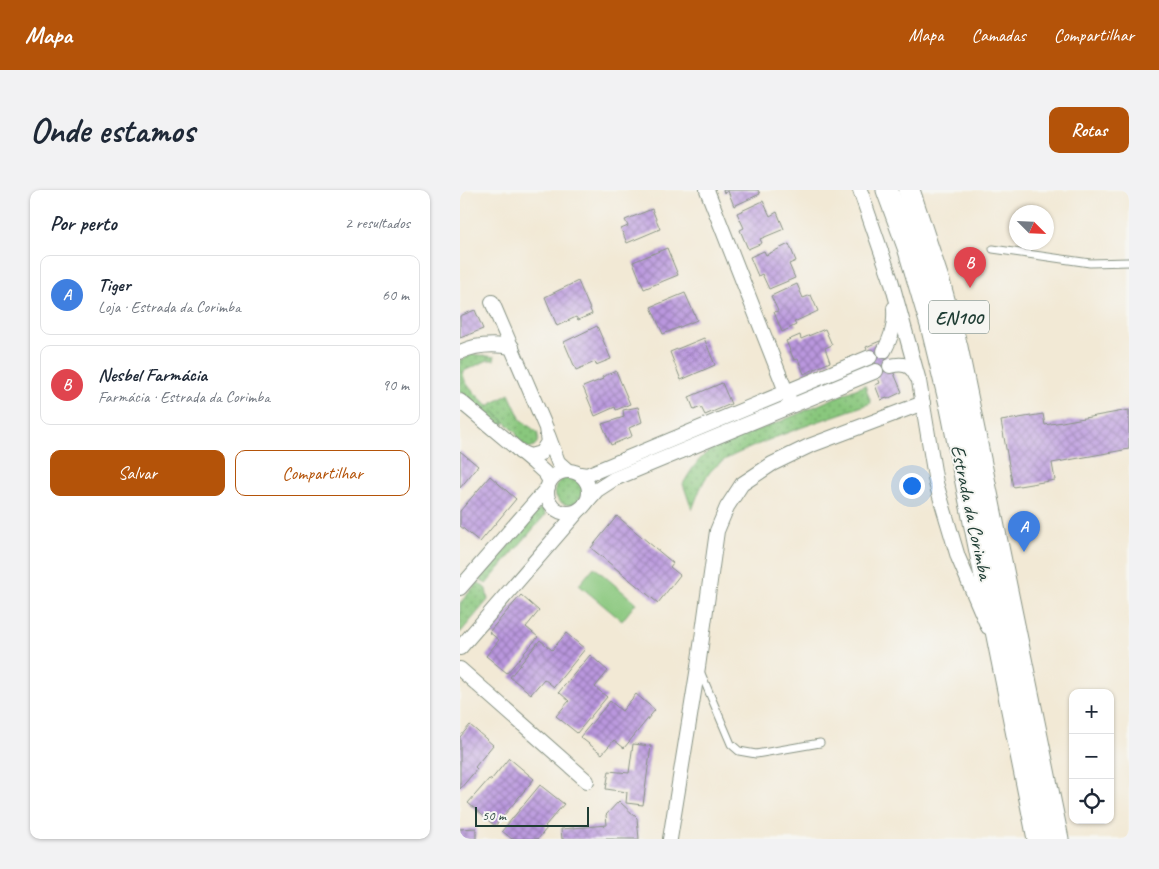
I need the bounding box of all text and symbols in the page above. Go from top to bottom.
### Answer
text: Mapa [25,20,72,50]
text: Mapa [909,24,943,46]
text: Camadas [971,24,1026,46]
text: Compartilhar [1054,24,1134,46]
button: Rotas [1049,107,1129,153]
text: Onde estamos [30,108,195,153]
north arrow [1009,205,1054,250]
text: Por perto [50,210,117,236]
text: 2 resultados [345,213,410,233]
pin: B [954,247,986,288]
text: Tiger [98,273,131,297]
text: A [63,285,71,305]
text: 60 m [382,285,409,305]
text: Loja · Estrada da Corimba [98,297,241,317]
road number: EN100 [929,300,989,334]
text: Nesbel Farmácia [98,363,207,387]
text: B [63,375,71,395]
text: 90 m [382,375,409,395]
text: Farmácia · Estrada da Corimba [98,387,270,407]
street label: Estrada da Corimba [945,442,998,584]
button: Salvar [50,450,225,496]
button: Compartilhar [235,450,410,496]
your location [899,473,925,499]
pin: A [1008,511,1040,552]
map controls [1069,689,1114,824]
button: + [1069,689,1114,734]
button: − [1069,734,1114,779]
button: locate [1069,779,1114,824]
scale bar [475,804,589,827]
text: 50 m [482,807,506,824]

